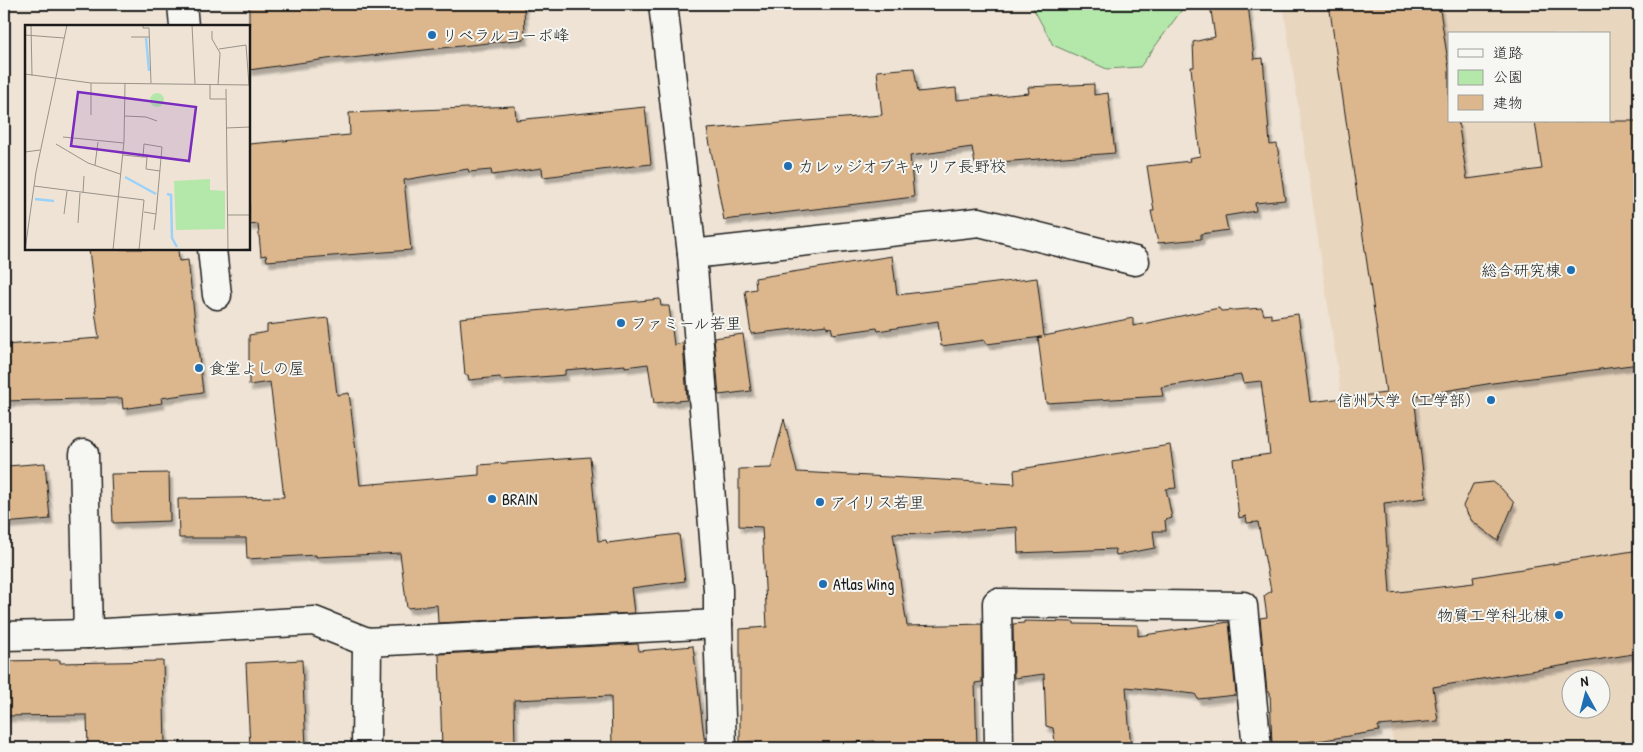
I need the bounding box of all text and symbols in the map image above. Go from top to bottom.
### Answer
place label: リベラルコーポ峰 [442,24,569,46]
inset map [25,25,250,250]
marker: リベラルコーポ峰 [426,29,438,41]
legend [1448,32,1610,122]
text: 道路 [1493,42,1523,63]
text: 公園 [1493,66,1523,87]
text: 建物 [1493,92,1523,113]
place label: カレッジオブキャリア長野校 [798,155,1006,177]
marker: カレッジオブキャリア長野校 [782,160,794,172]
place label: 総合研究棟 [1481,259,1561,281]
marker: 総合研究棟 [1565,264,1577,276]
place label: ファミール若里 [631,312,742,334]
marker: ファミール若里 [615,317,627,329]
place label: 食堂よしの屋 [209,357,305,379]
marker: 食堂よしの屋 [193,362,205,374]
place label: 信州大学（工学部） [1337,389,1481,411]
marker: 信州大学（工学部） [1485,394,1497,406]
place label: BRAIN [502,488,537,510]
place label: アイリス若里 [830,491,925,513]
marker: BRAIN [486,493,498,505]
marker: アイリス若里 [814,496,826,508]
place label: Atlas Wing [833,573,894,595]
marker: Atlas Wing [817,578,829,590]
place label: 物質工学科北棟 [1437,604,1549,626]
marker: 物質工学科北棟 [1553,609,1565,621]
north arrow [1560,670,1610,720]
text: N [1579,671,1590,690]

